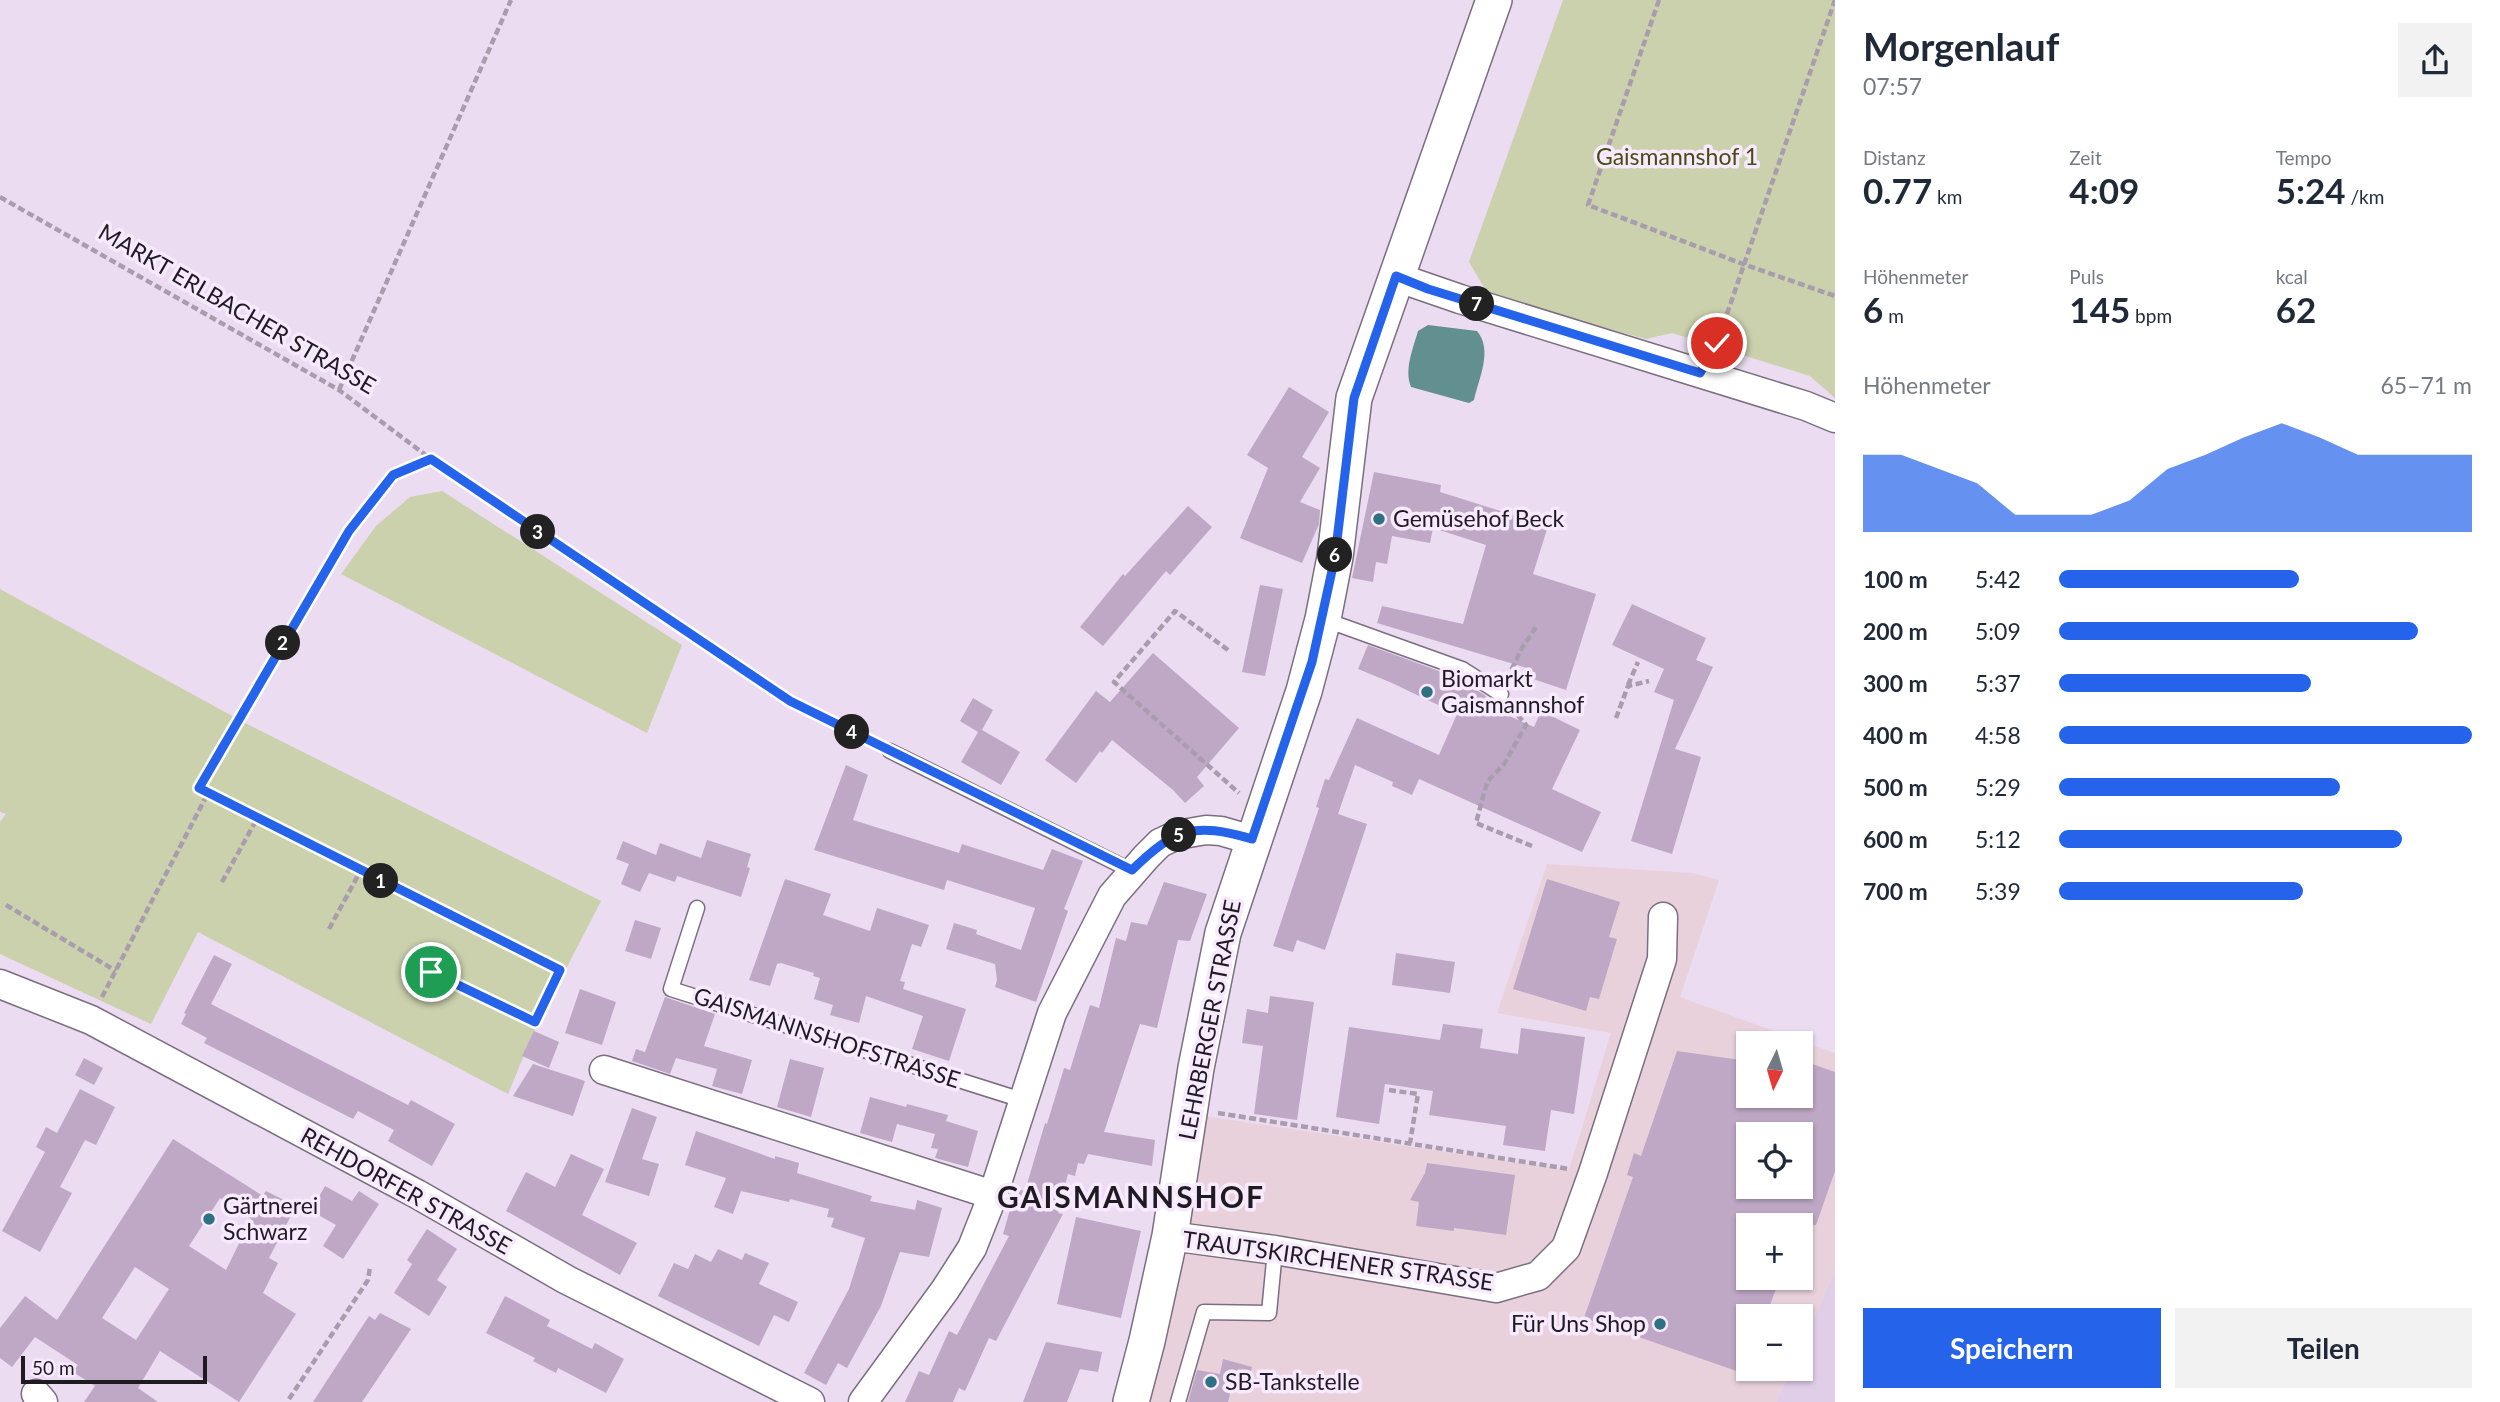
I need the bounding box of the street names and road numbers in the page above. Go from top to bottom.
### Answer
street label: MARKT ERLBACHER STRASSE [94,217,381,399]
street label: LEHRBERGER STRASSE [1172,897,1246,1142]
street label: GAISMANNSHOFSTRASSE [691,981,964,1093]
street label: REHDORFER STRASSE [296,1121,517,1260]
street label: TRAUTSKIRCHENER STRASSE [1181,1224,1495,1296]

